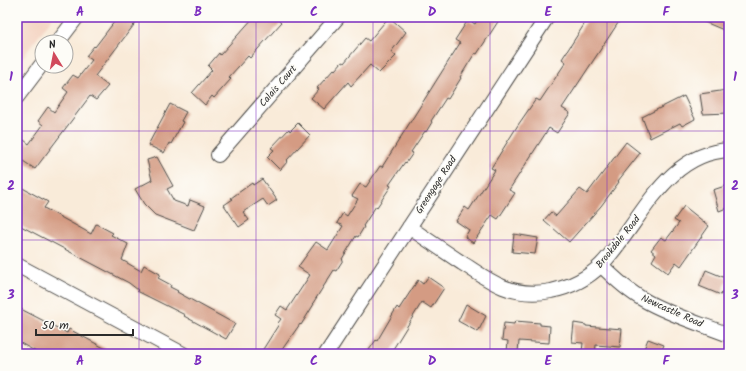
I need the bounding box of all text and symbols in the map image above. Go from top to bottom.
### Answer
text: A [76,2,84,23]
text: B [194,2,202,23]
text: C [310,2,318,23]
text: D [428,2,437,23]
text: E [544,2,552,23]
text: F [662,2,670,23]
north arrow [34,34,74,74]
text: N [47,36,57,55]
street label: Calais Court [255,61,301,110]
text: 1 [9,67,13,88]
text: 1 [733,67,737,88]
street label: Greengage Road [411,152,461,217]
text: 2 [7,176,15,197]
text: 2 [731,176,739,197]
street label: Brookdale Road [592,211,645,272]
text: 3 [6,285,15,306]
text: 3 [730,285,739,306]
street label: Newcastle Road [638,290,706,332]
scale bar [36,311,133,337]
text: 50 m [42,316,69,335]
text: A [76,351,84,371]
text: B [194,351,202,371]
text: C [310,351,318,371]
text: D [428,351,437,371]
text: E [544,351,552,371]
text: F [662,351,670,371]

